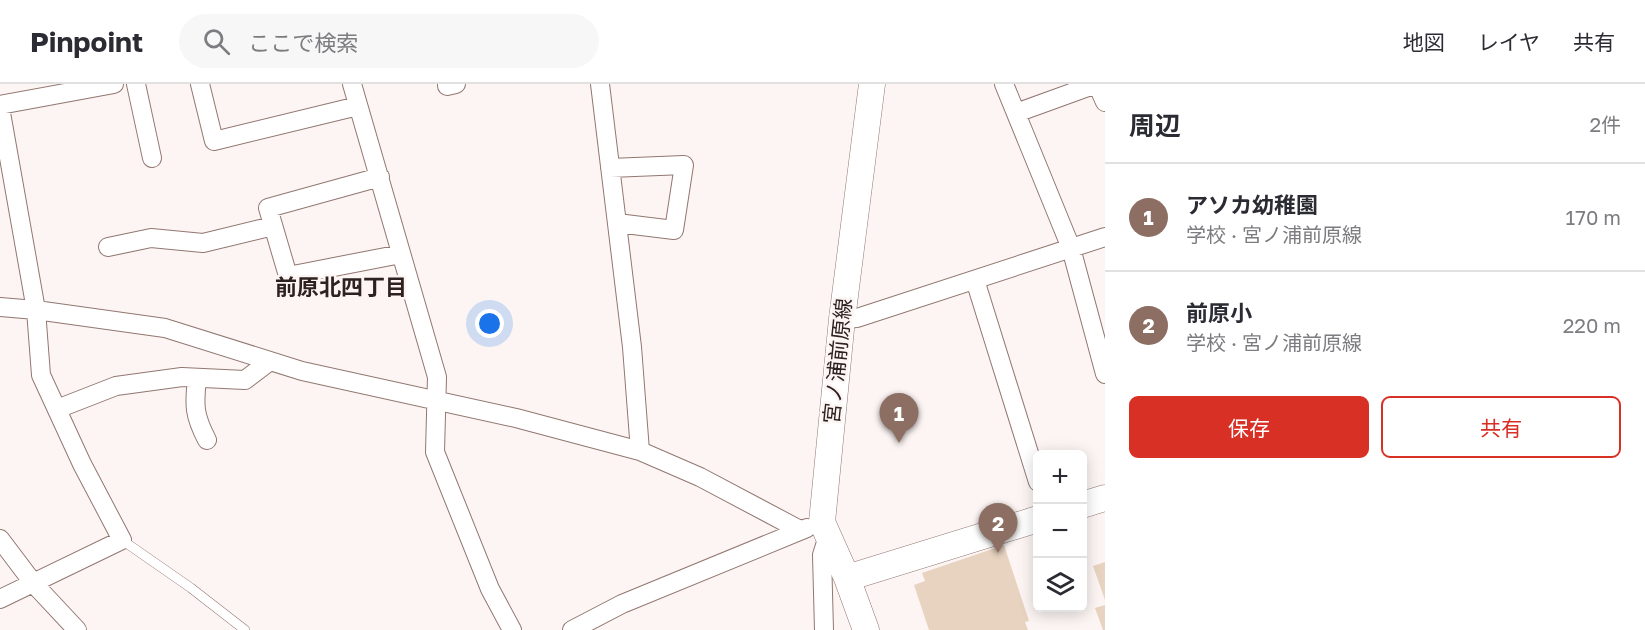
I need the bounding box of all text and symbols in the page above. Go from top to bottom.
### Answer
search box [179,14,599,68]
text: Pinpoint [30,25,143,58]
icon: search [200,25,233,58]
text: ここで検索 [248,29,358,56]
text: 地図 [1403,29,1445,55]
text: レイヤ [1478,29,1540,55]
text: 共有 [1573,29,1615,55]
text: 周辺 [1129,110,1181,141]
text: 2件 [1589,112,1621,136]
text: アソカ幼稚園 [1186,191,1318,218]
text: 1 [1143,205,1154,229]
text: 170 m [1566,205,1621,229]
text: 学校 · 宮ノ浦前原線 [1186,222,1362,246]
district label: 前原北四丁目 [275,273,407,300]
street label: 宮ノ浦前原線 [817,297,857,425]
text: 前原小 [1186,299,1252,326]
your location [475,309,504,338]
text: 2 [1142,313,1155,337]
text: 220 m [1563,313,1621,337]
text: 学校 · 宮ノ浦前原線 [1186,330,1362,354]
pin: 1 [880,394,918,443]
button: 保存 [1129,396,1369,458]
button: 共有 [1381,396,1621,458]
map controls [1033,450,1087,612]
button: + [1033,450,1087,504]
pin: 2 [978,504,1018,553]
button: − [1033,504,1087,558]
button: layers [1033,558,1087,612]

